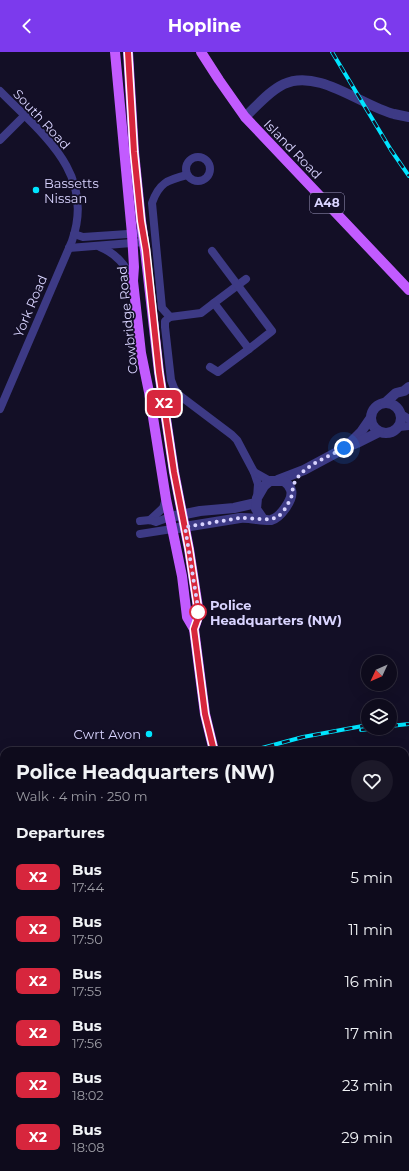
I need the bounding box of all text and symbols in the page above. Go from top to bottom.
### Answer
icon: back [16,15,38,37]
text: Hopline [168,15,241,37]
icon: search [371,15,393,37]
street label: South Road [10,86,74,152]
street label: Island Road [261,116,325,182]
place label: Bassetts Nissan [44,175,99,206]
marker: Bassetts Nissan [31,185,41,195]
road number: A48 [310,193,344,213]
street label: Cowbridge Road [113,265,141,375]
street label: York Road [10,273,50,339]
line badge: X2 [146,390,182,416]
text: X2 [155,394,173,412]
your location [334,438,354,458]
place label: Police Headquarters (NW) [210,597,342,628]
marker: Police Headquarters (NW) [189,603,207,621]
north arrow [361,655,397,691]
map controls [361,655,397,735]
button: layers [361,699,397,735]
place label: Cwrt Avon [73,726,141,742]
marker: Cwrt Avon [144,729,154,739]
button: heart [351,760,393,802]
text: Police Headquarters (NW) [16,761,275,784]
text: Walk · 4 min · 250 m [16,788,147,804]
text: Departures [16,823,105,842]
text: Bus [72,860,102,879]
text: X2 [29,868,47,886]
text: 5 min [350,868,393,887]
text: 17:44 [72,879,104,895]
text: Bus [72,912,102,931]
text: X2 [29,920,47,938]
text: 11 min [348,920,393,939]
text: 17:50 [72,931,103,947]
text: Bus [72,964,102,983]
text: X2 [29,972,47,990]
text: 16 min [344,972,393,991]
text: 17:55 [72,983,102,999]
text: Bus [72,1016,102,1035]
text: X2 [29,1024,47,1042]
text: 17 min [345,1024,393,1043]
text: 17:56 [72,1035,102,1051]
text: Bus [72,1068,102,1087]
text: X2 [29,1076,47,1094]
text: 23 min [342,1076,393,1095]
text: 18:02 [72,1087,104,1103]
text: Bus [72,1120,102,1139]
text: X2 [29,1128,47,1146]
text: 29 min [341,1128,393,1147]
text: 18:08 [72,1139,105,1155]

